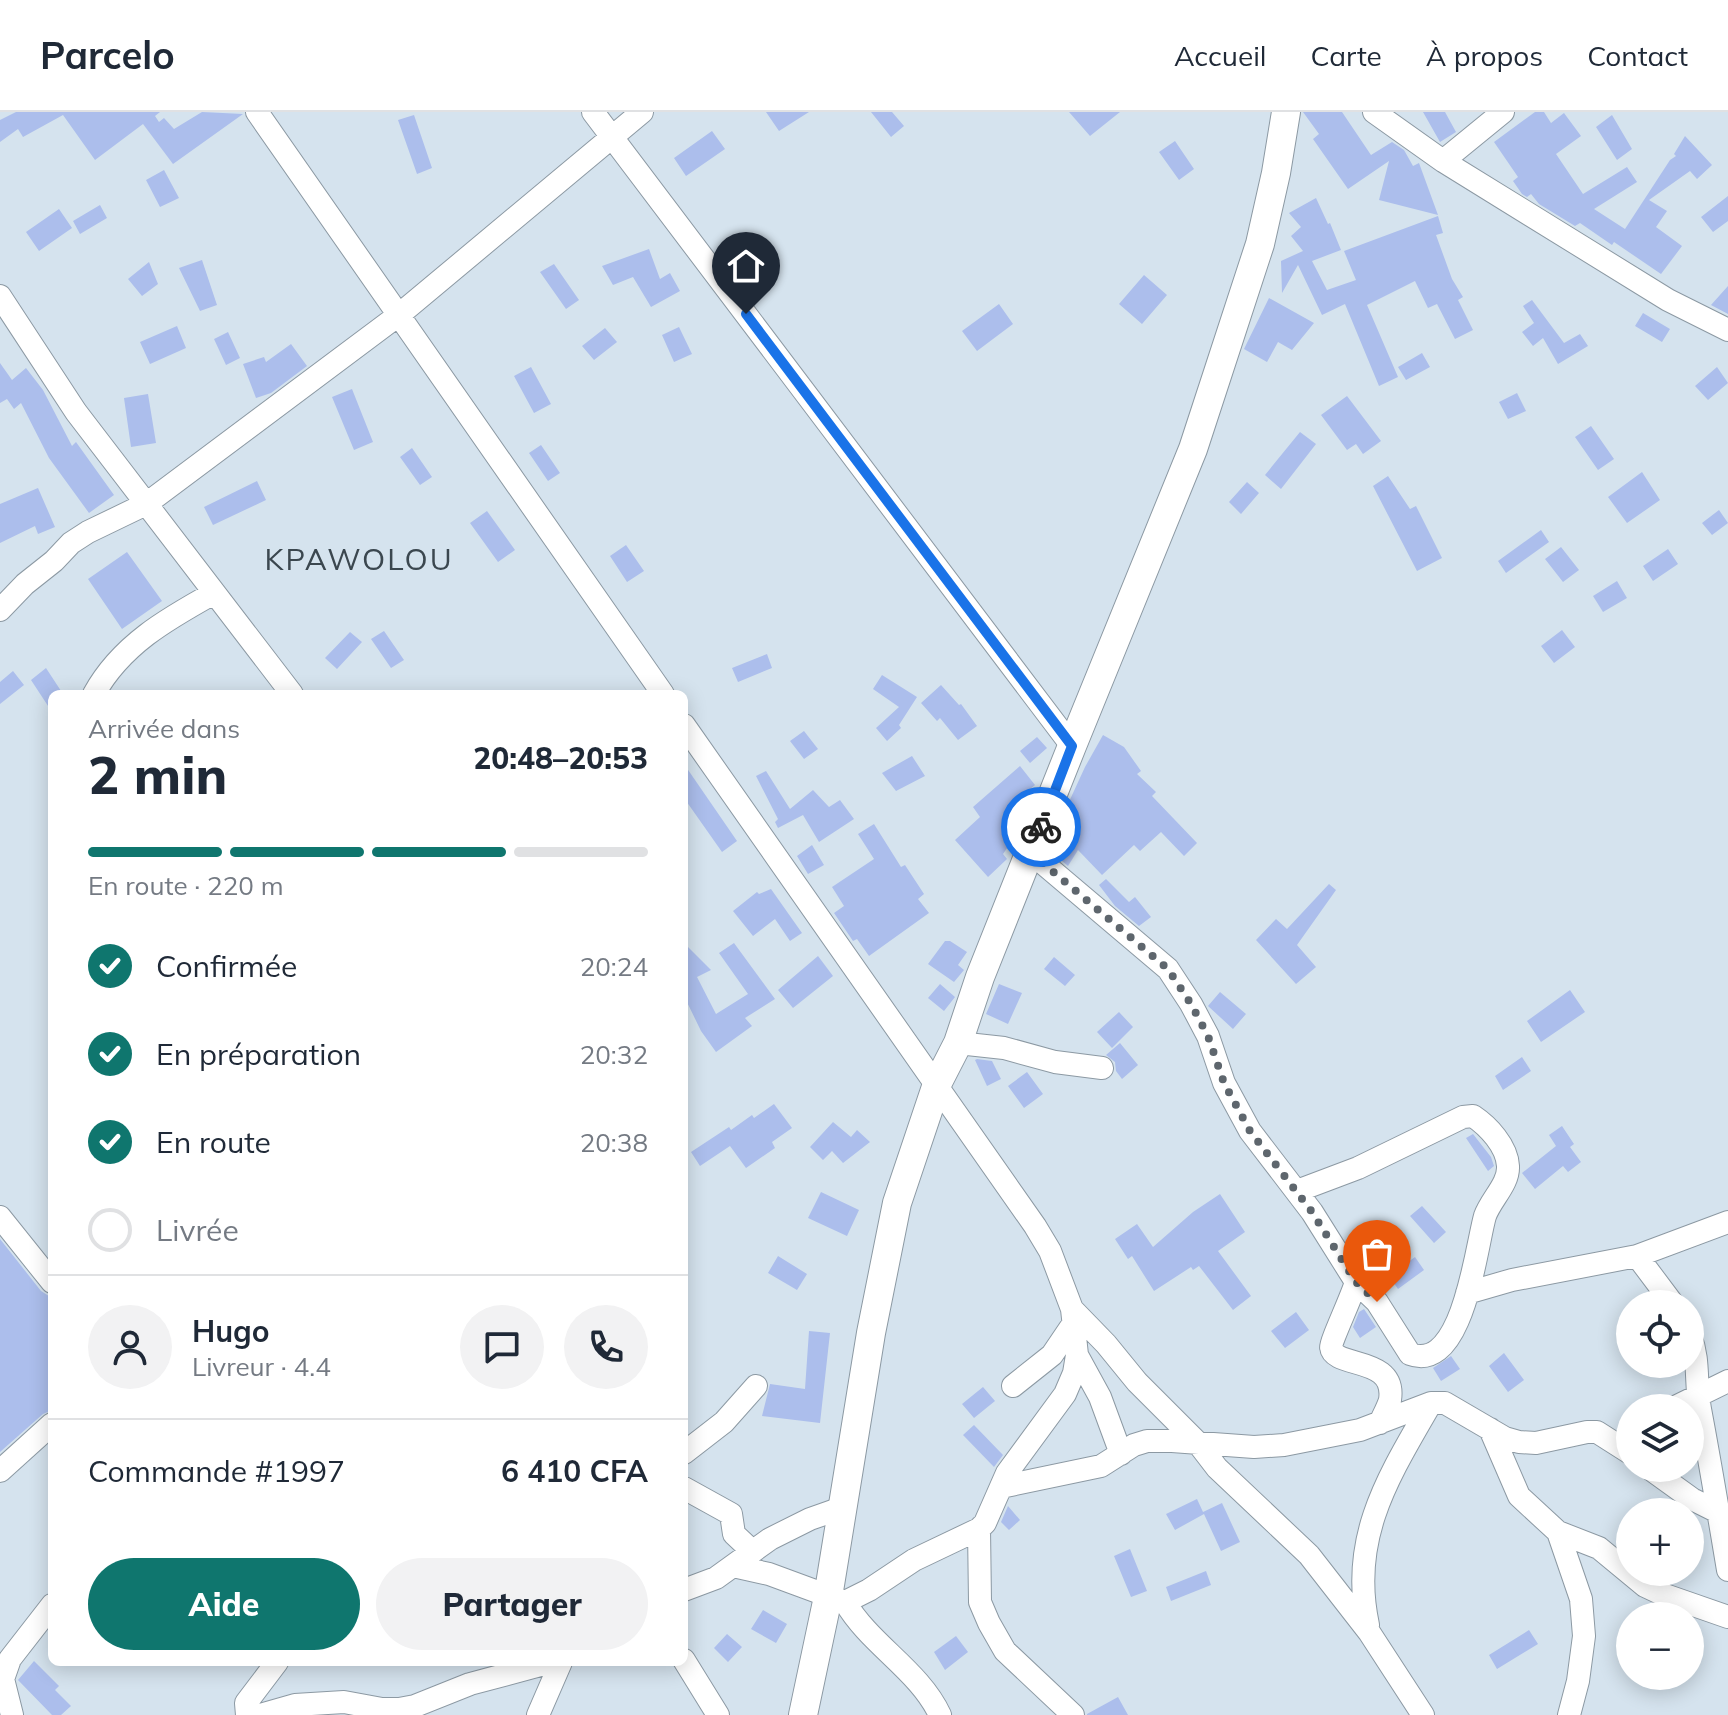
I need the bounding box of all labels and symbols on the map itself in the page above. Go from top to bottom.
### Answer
pin [712,232,780,314]
district label: KPAWOLOU [264,540,454,578]
courier [1001,787,1081,867]
pin [1343,1220,1411,1302]

